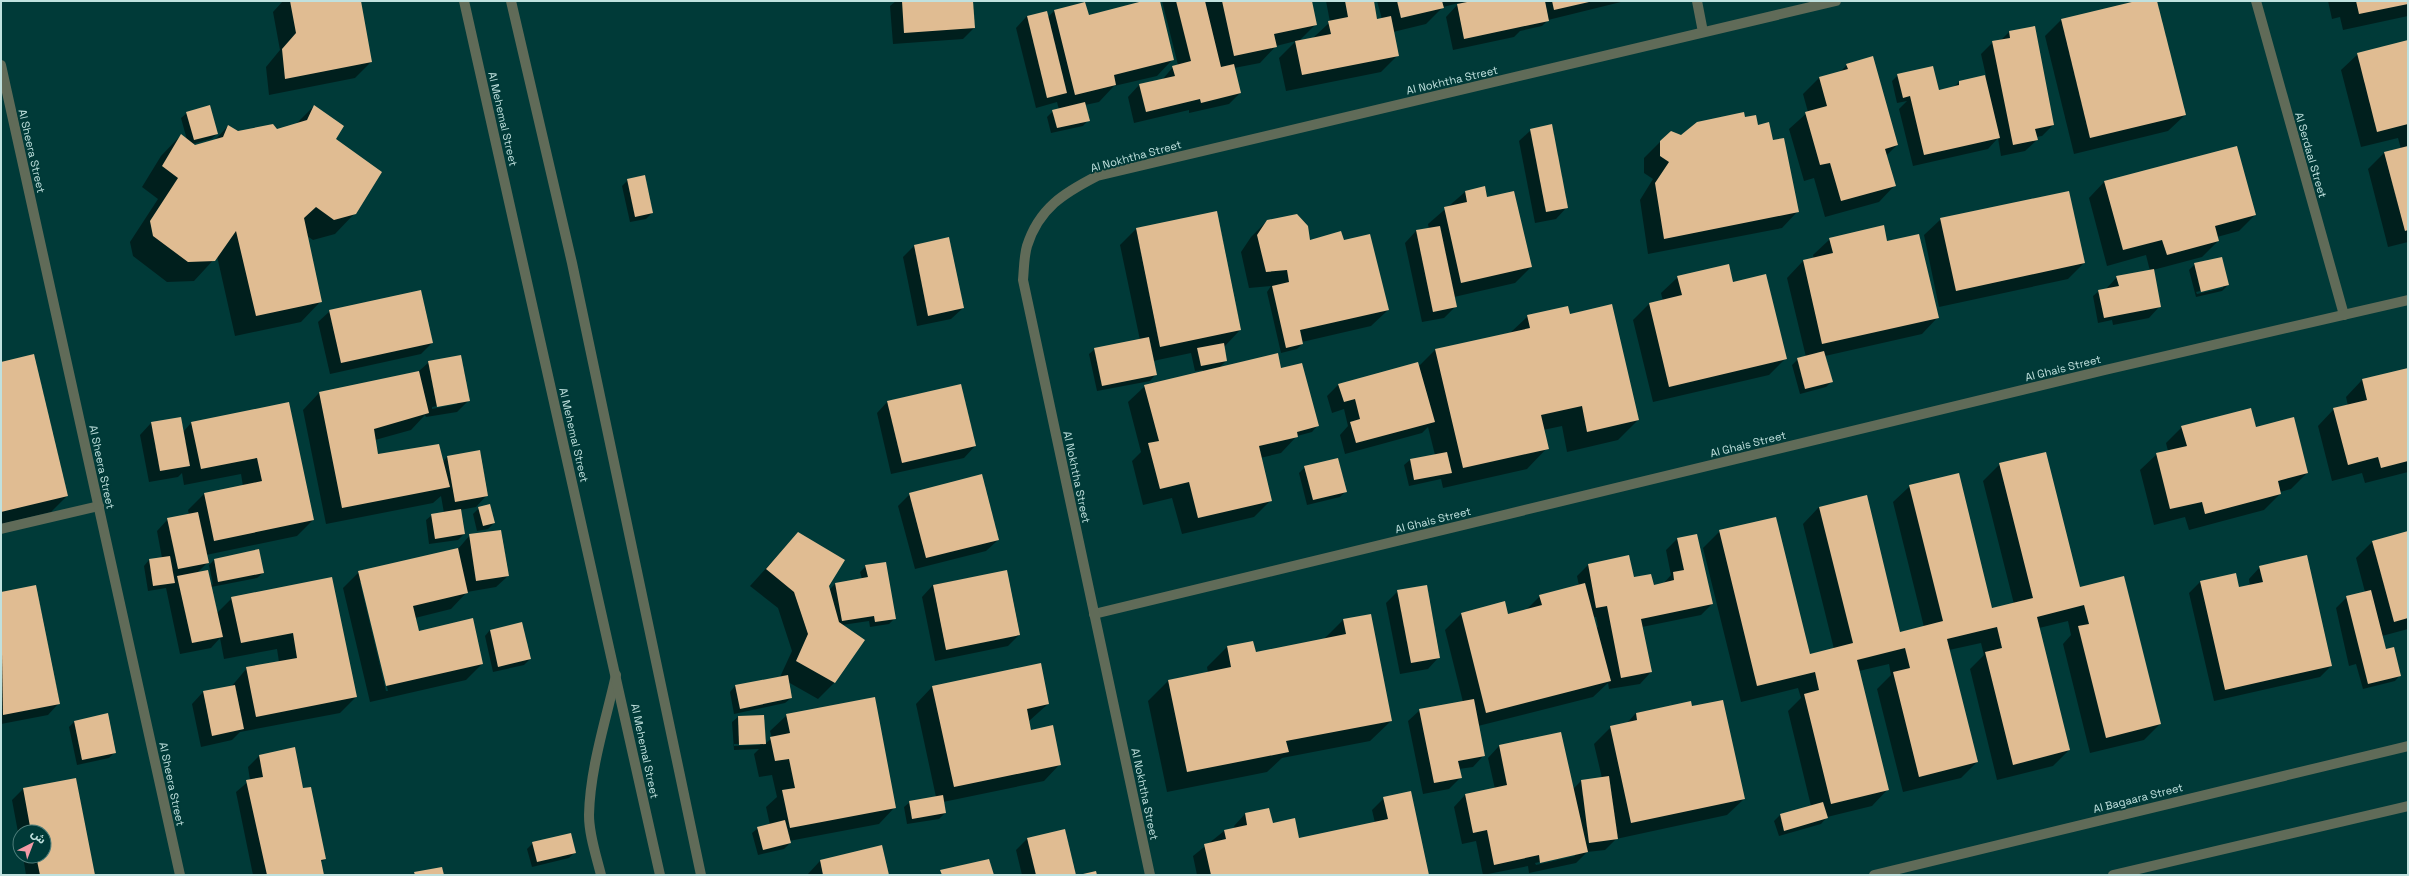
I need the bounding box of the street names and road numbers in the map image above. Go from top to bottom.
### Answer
street label: Al Nokhtha Street [1405,63,1499,97]
street label: Al Mehemal Street [485,70,521,168]
street label: Al Sheera Street [16,108,48,194]
street label: Al Serdaal Street [2292,111,2330,199]
street label: Al Nokhtha Street [1089,137,1183,175]
street label: Al Ghais Street [2024,352,2102,384]
street label: Al Mehemal Street [556,386,592,484]
street label: Al Sheera Street [86,424,118,510]
street label: Al Ghais Street [1709,428,1787,460]
street label: Al Nokhtha Street [1060,430,1094,524]
street label: Al Ghais Street [1394,504,1472,536]
street label: Al Mehemal Street [628,702,662,800]
street label: Al Sheera Street [156,741,188,827]
street label: Al Nokhtha Street [1128,747,1162,841]
street label: Al Bagaara Street [2092,780,2184,816]

